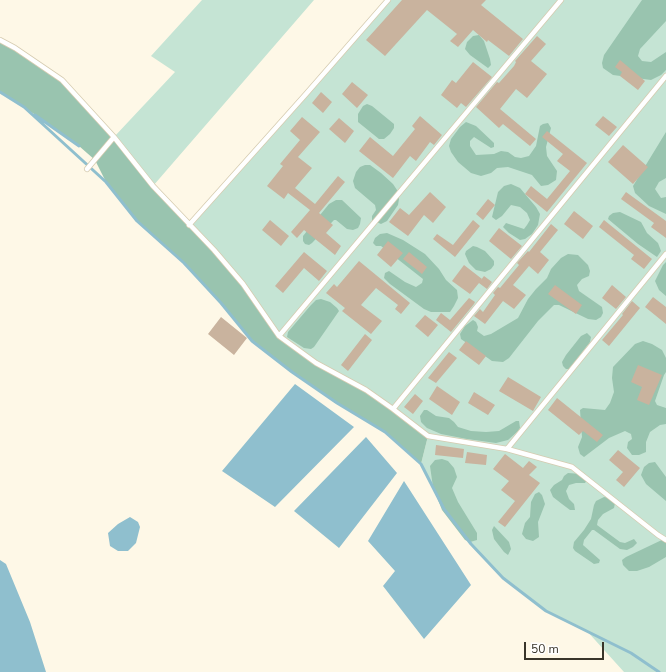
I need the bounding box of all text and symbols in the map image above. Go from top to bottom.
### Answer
scale bar [526,634,606,660]
text: 50 m [531,641,559,657]

